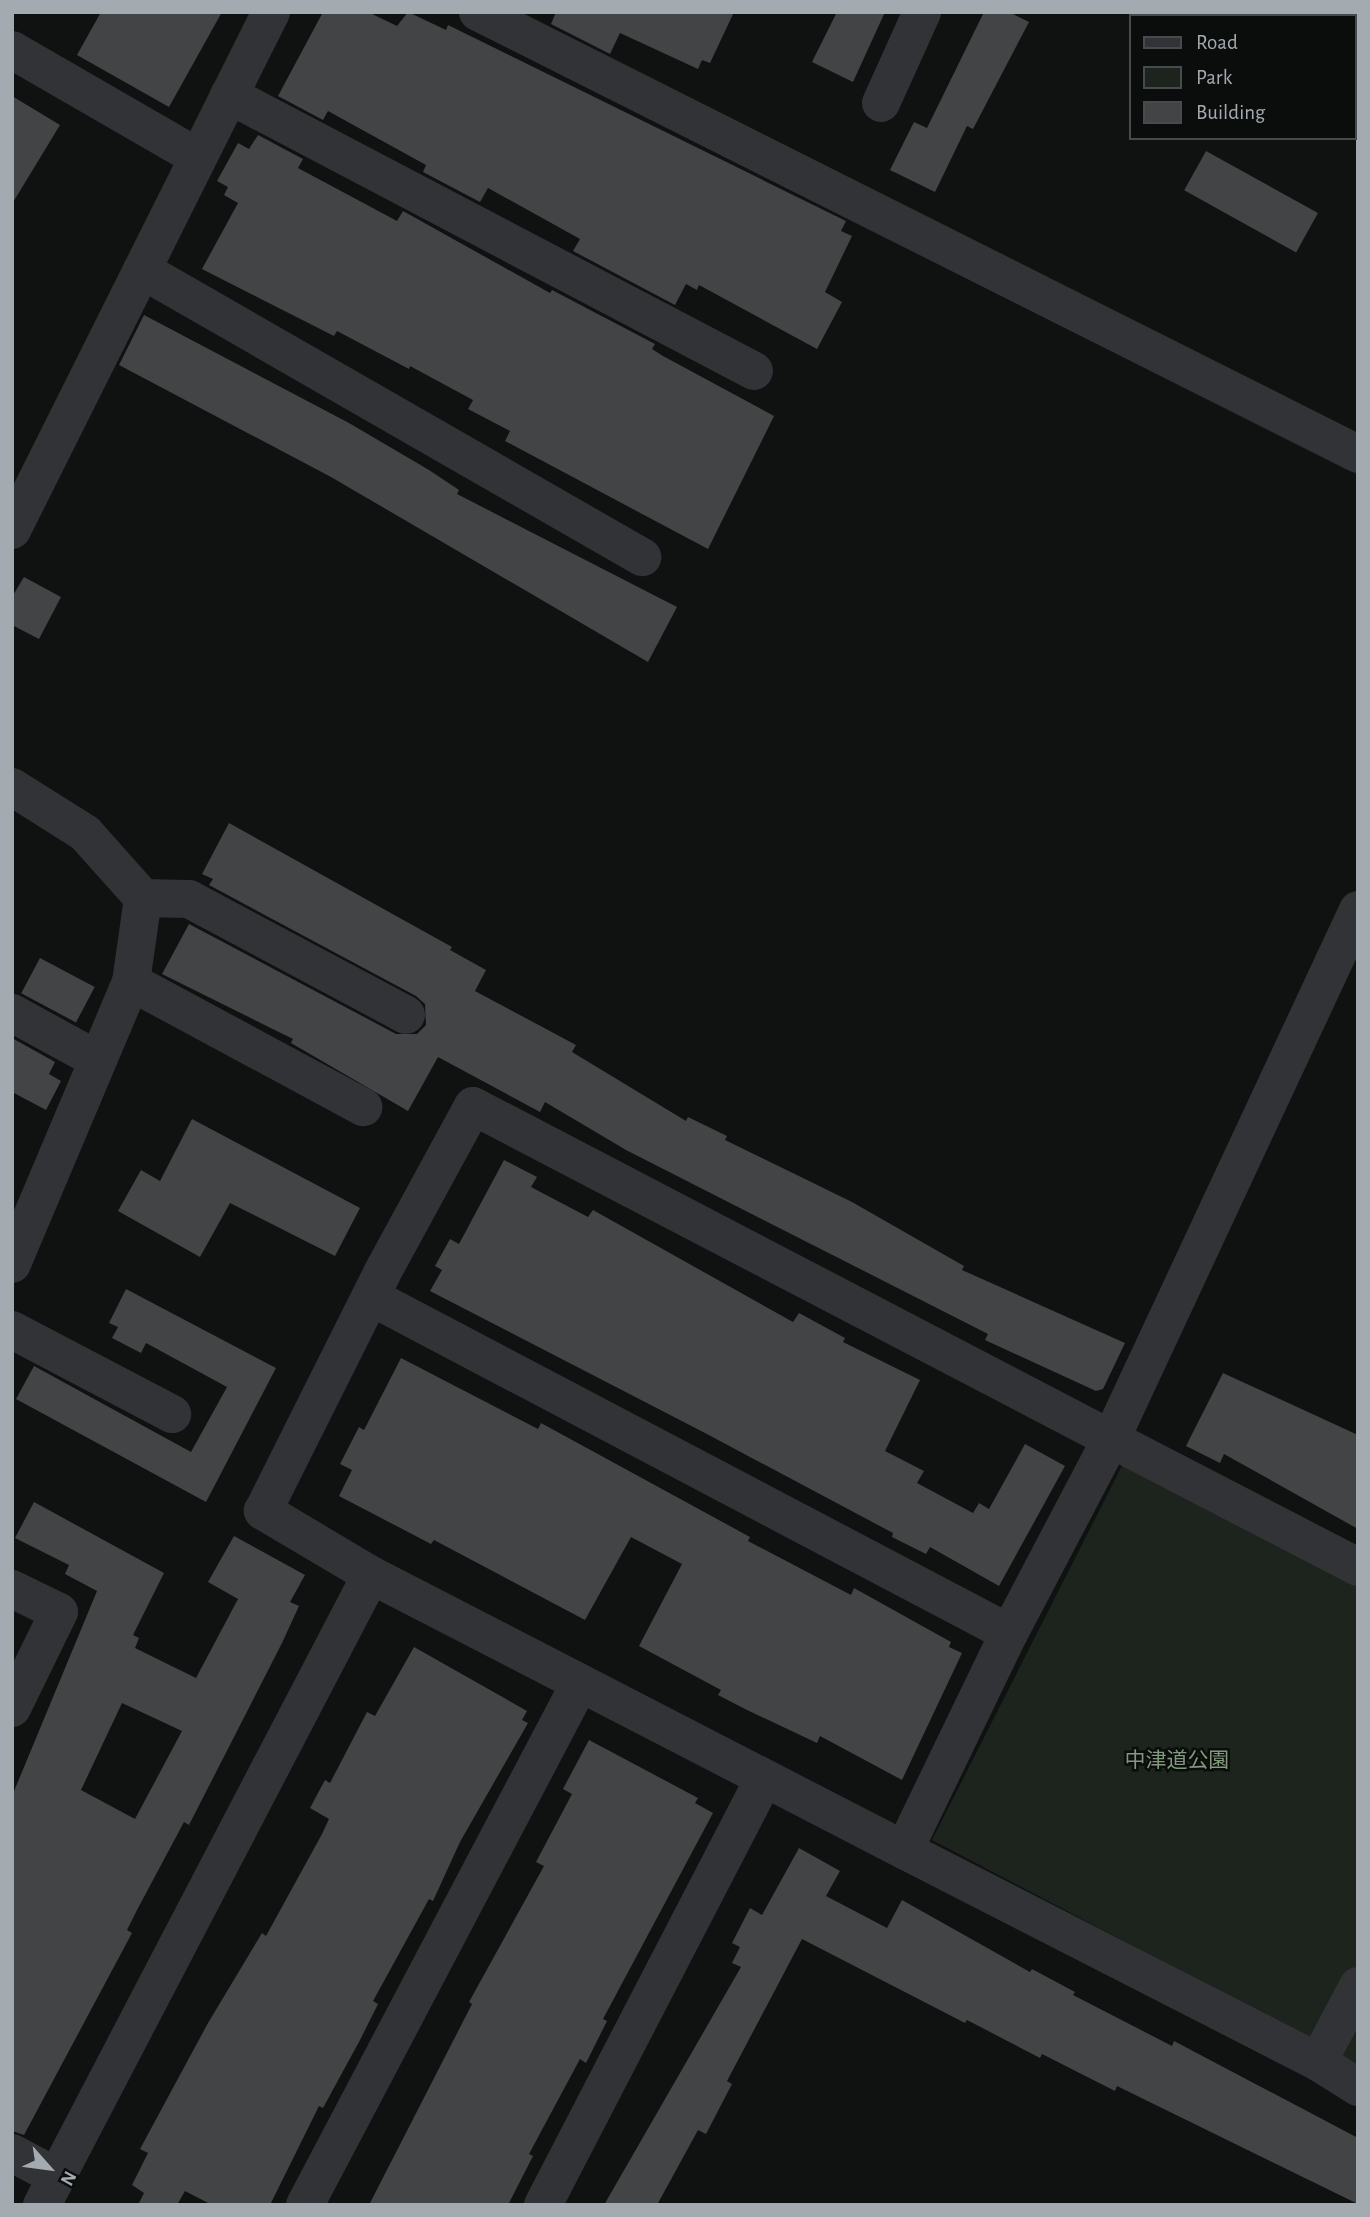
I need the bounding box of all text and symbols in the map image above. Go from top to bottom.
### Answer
legend [1128,14,1356,140]
text: Road [1196,32,1238,53]
text: Park [1196,67,1232,88]
text: Building [1196,102,1265,123]
park label: 中津道公園 [1125,1748,1229,1774]
north arrow [14,2133,84,2203]
text: N [56,2168,79,2188]

